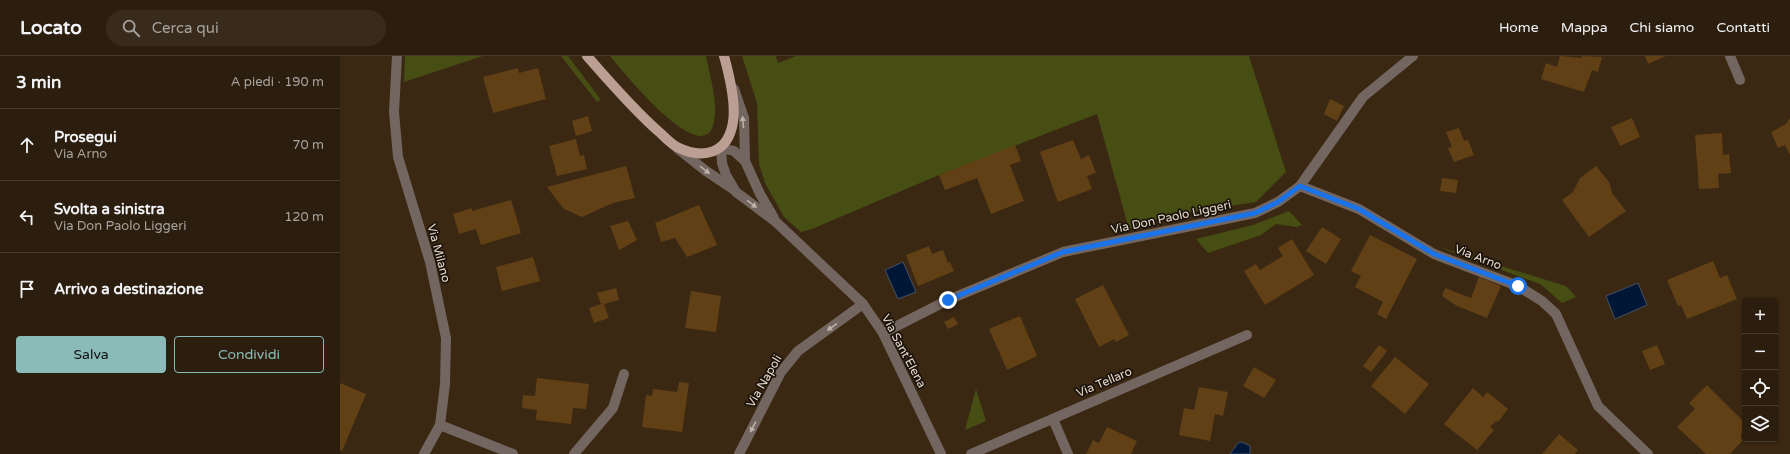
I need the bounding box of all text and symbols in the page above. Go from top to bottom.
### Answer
search box [106,10,386,46]
text: Locato [20,17,82,39]
icon: search [120,17,142,39]
text: Cerca qui [152,19,219,37]
text: Home [1499,19,1539,36]
text: Mappa [1561,19,1608,36]
text: Chi siamo [1630,19,1694,36]
text: Contatti [1716,19,1770,36]
text: 3 min [16,72,61,93]
text: A piedi · 190 m [231,74,324,90]
one-way arrow [740,116,747,128]
text: Prosegui [54,128,117,146]
icon: ahead [16,134,38,156]
text: 70 m [292,137,324,153]
text: Via Arno [54,146,107,162]
one-way arrow [699,166,710,174]
street label: Via Don Paolo Liggeri [1110,197,1232,237]
one-way arrow [747,199,758,208]
text: Svolta a sinistra [54,200,165,218]
icon: left [16,206,38,228]
text: 120 m [284,209,324,225]
text: Via Don Paolo Liggeri [54,218,186,234]
street label: Via Milano [424,222,454,284]
street label: Via Arno [1453,242,1503,272]
route start [1509,277,1527,295]
icon: arrive [16,278,38,300]
text: Arrivo a destinazione [54,280,204,298]
route end [939,291,957,309]
map controls [1742,298,1778,442]
button: + [1742,298,1778,334]
street label: Via Sant'Elena [879,312,929,390]
one-way arrow [826,323,837,331]
button: − [1742,334,1778,370]
button: Salva [16,336,166,373]
button: Condividi [174,336,324,373]
street label: Via Napoli [743,352,785,410]
street label: Via Tellaro [1074,364,1134,400]
button: locate [1742,370,1778,406]
button: layers [1742,406,1778,442]
one-way arrow [749,421,756,433]

